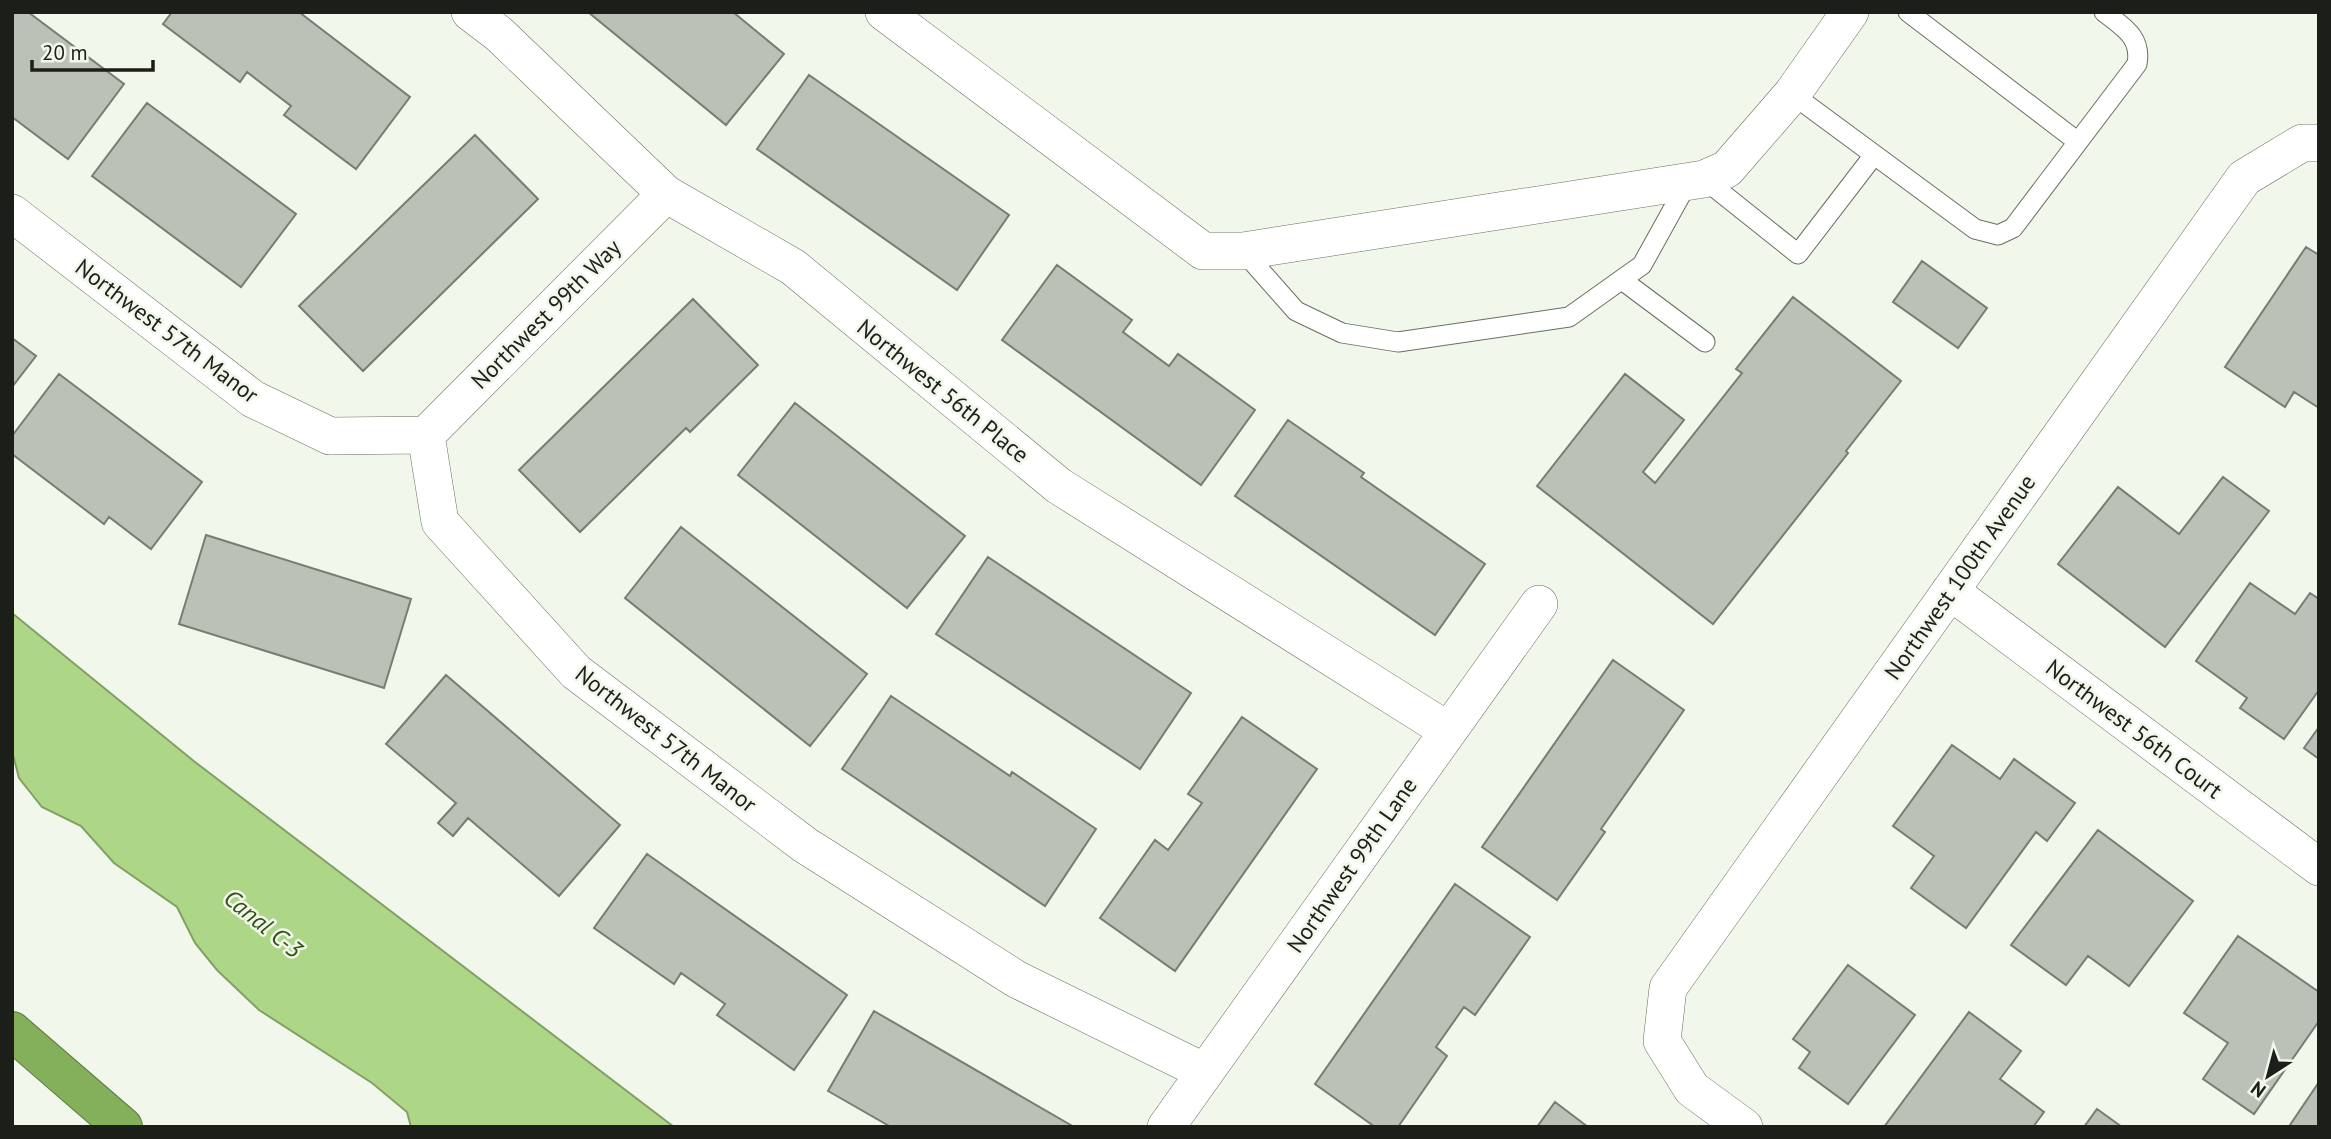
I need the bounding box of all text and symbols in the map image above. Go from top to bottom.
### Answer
scale bar [32,28,152,72]
text: 20 m [42,39,88,66]
street label: Northwest 99th Way [465,232,627,395]
street label: Northwest 57th Manor [70,252,265,409]
street label: Northwest 56th Place [852,312,1035,469]
street label: Northwest 100th Avenue [1878,469,2041,685]
street label: Northwest 56th Court [2040,653,2228,805]
street label: Northwest 57th Manor [570,659,763,818]
street label: Northwest 99th Lane [1280,771,1423,958]
water label: Canal C-3 [217,882,310,965]
north arrow [2233,1041,2303,1111]
text: N [2246,1076,2270,1103]

